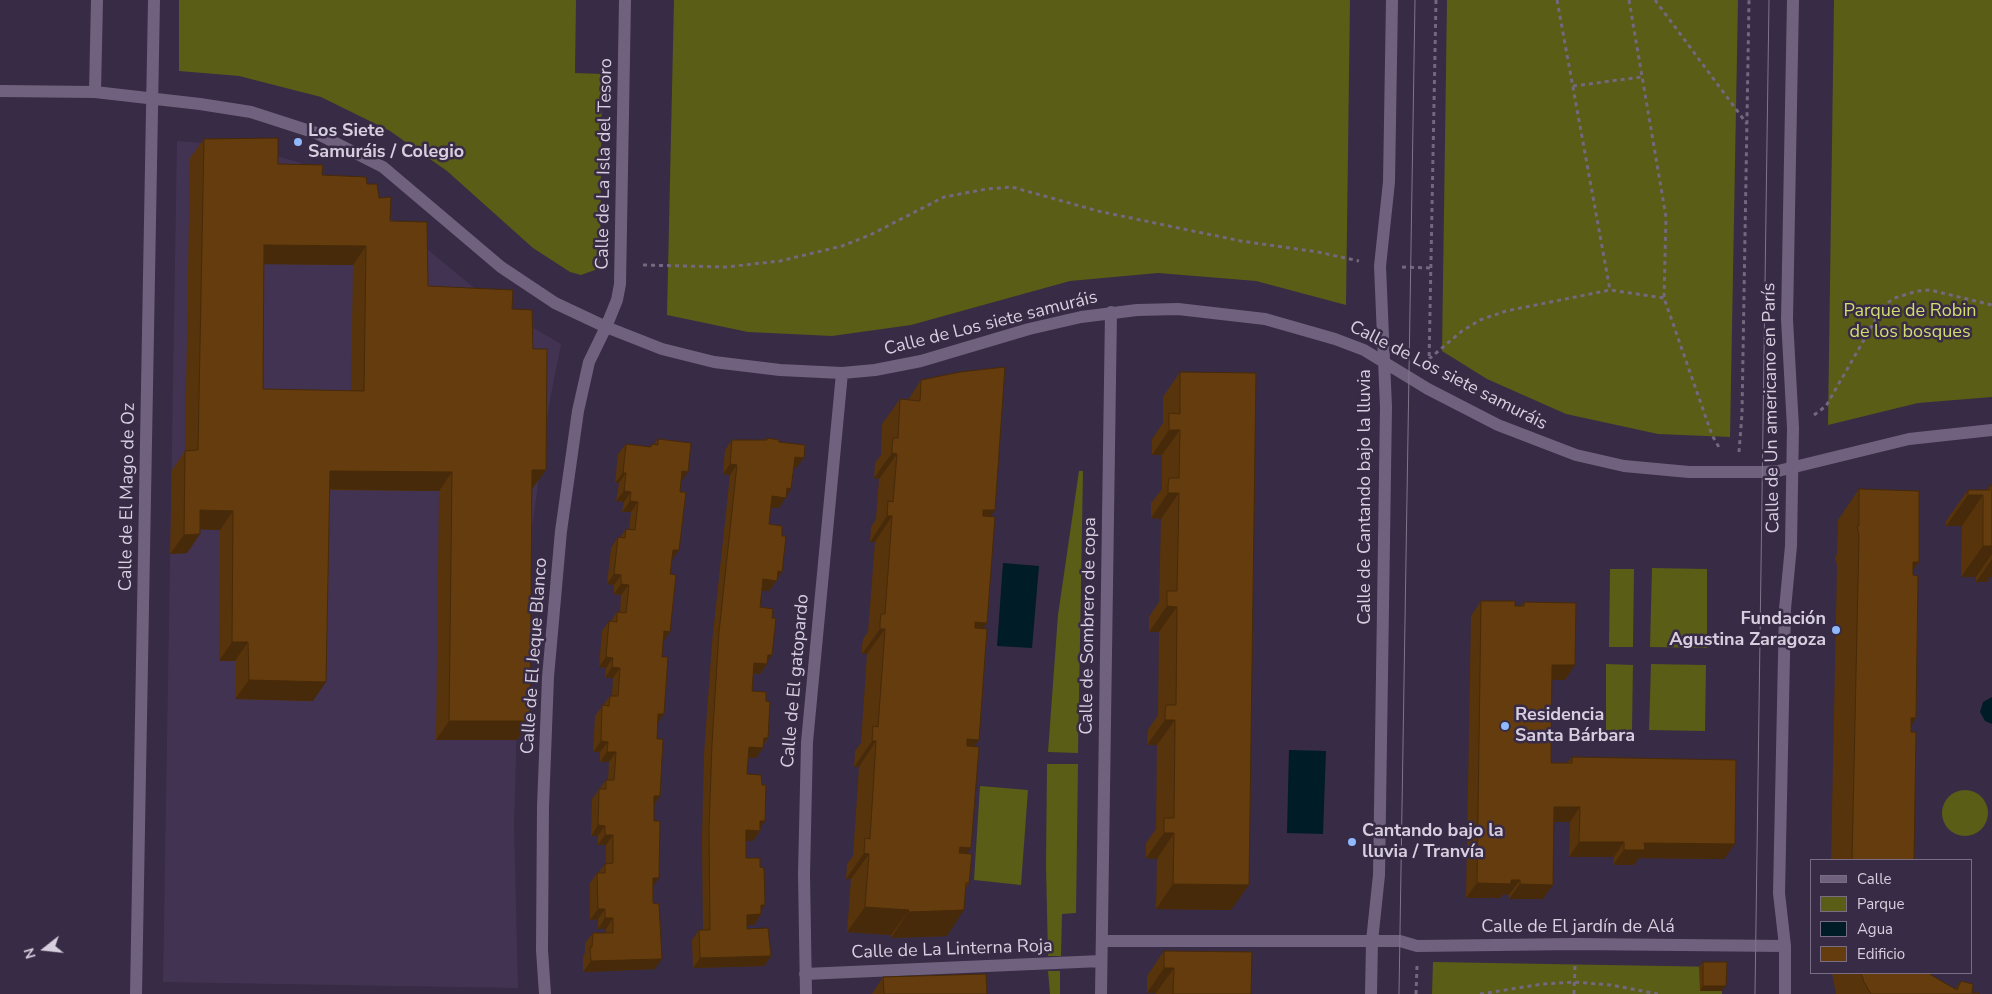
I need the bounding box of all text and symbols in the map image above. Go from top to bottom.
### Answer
street label: Calle de La Isla del Tesoro [592,58,618,270]
place label: Los Siete Samuráis / Colegio [308,121,464,163]
marker: Los Siete Samuráis / Colegio [292,136,304,148]
street label: Calle de Un americano en París [1759,282,1785,534]
street label: Calle de Los siete samuráis [882,287,1100,361]
park label: Parque de Robin de los bosques [1843,301,1977,344]
street label: Calle de Los siete samuráis [1346,317,1550,435]
street label: Calle de Cantando bajo la lluvia [1355,369,1377,625]
street label: Calle de El Mago de Oz [116,403,140,591]
street label: Calle de Sombrero de copa [1076,517,1102,735]
street label: Calle de El Jeque Blanco [517,557,553,755]
street label: Calle de El gatopardo [778,593,814,769]
place label: Fundación Agustina Zaragoza [1669,609,1826,652]
marker: Fundación Agustina Zaragoza [1830,624,1842,636]
place label: Residencia Santa Bárbara [1515,705,1635,748]
marker: Residencia Santa Bárbara [1499,720,1511,732]
place label: Cantando bajo la lluvia / Tranvía [1362,821,1504,864]
marker: Cantando bajo la lluvia / Tranvía [1346,836,1358,848]
legend [1810,859,1972,974]
text: Calle [1857,869,1892,889]
text: Parque [1857,894,1905,914]
street label: Calle de El jardín de Alá [1481,917,1675,939]
text: Agua [1857,919,1893,939]
north arrow [20,924,70,974]
street label: Calle de La Linterna Roja [851,936,1053,964]
text: Edificio [1857,944,1905,964]
text: N [20,946,41,961]

